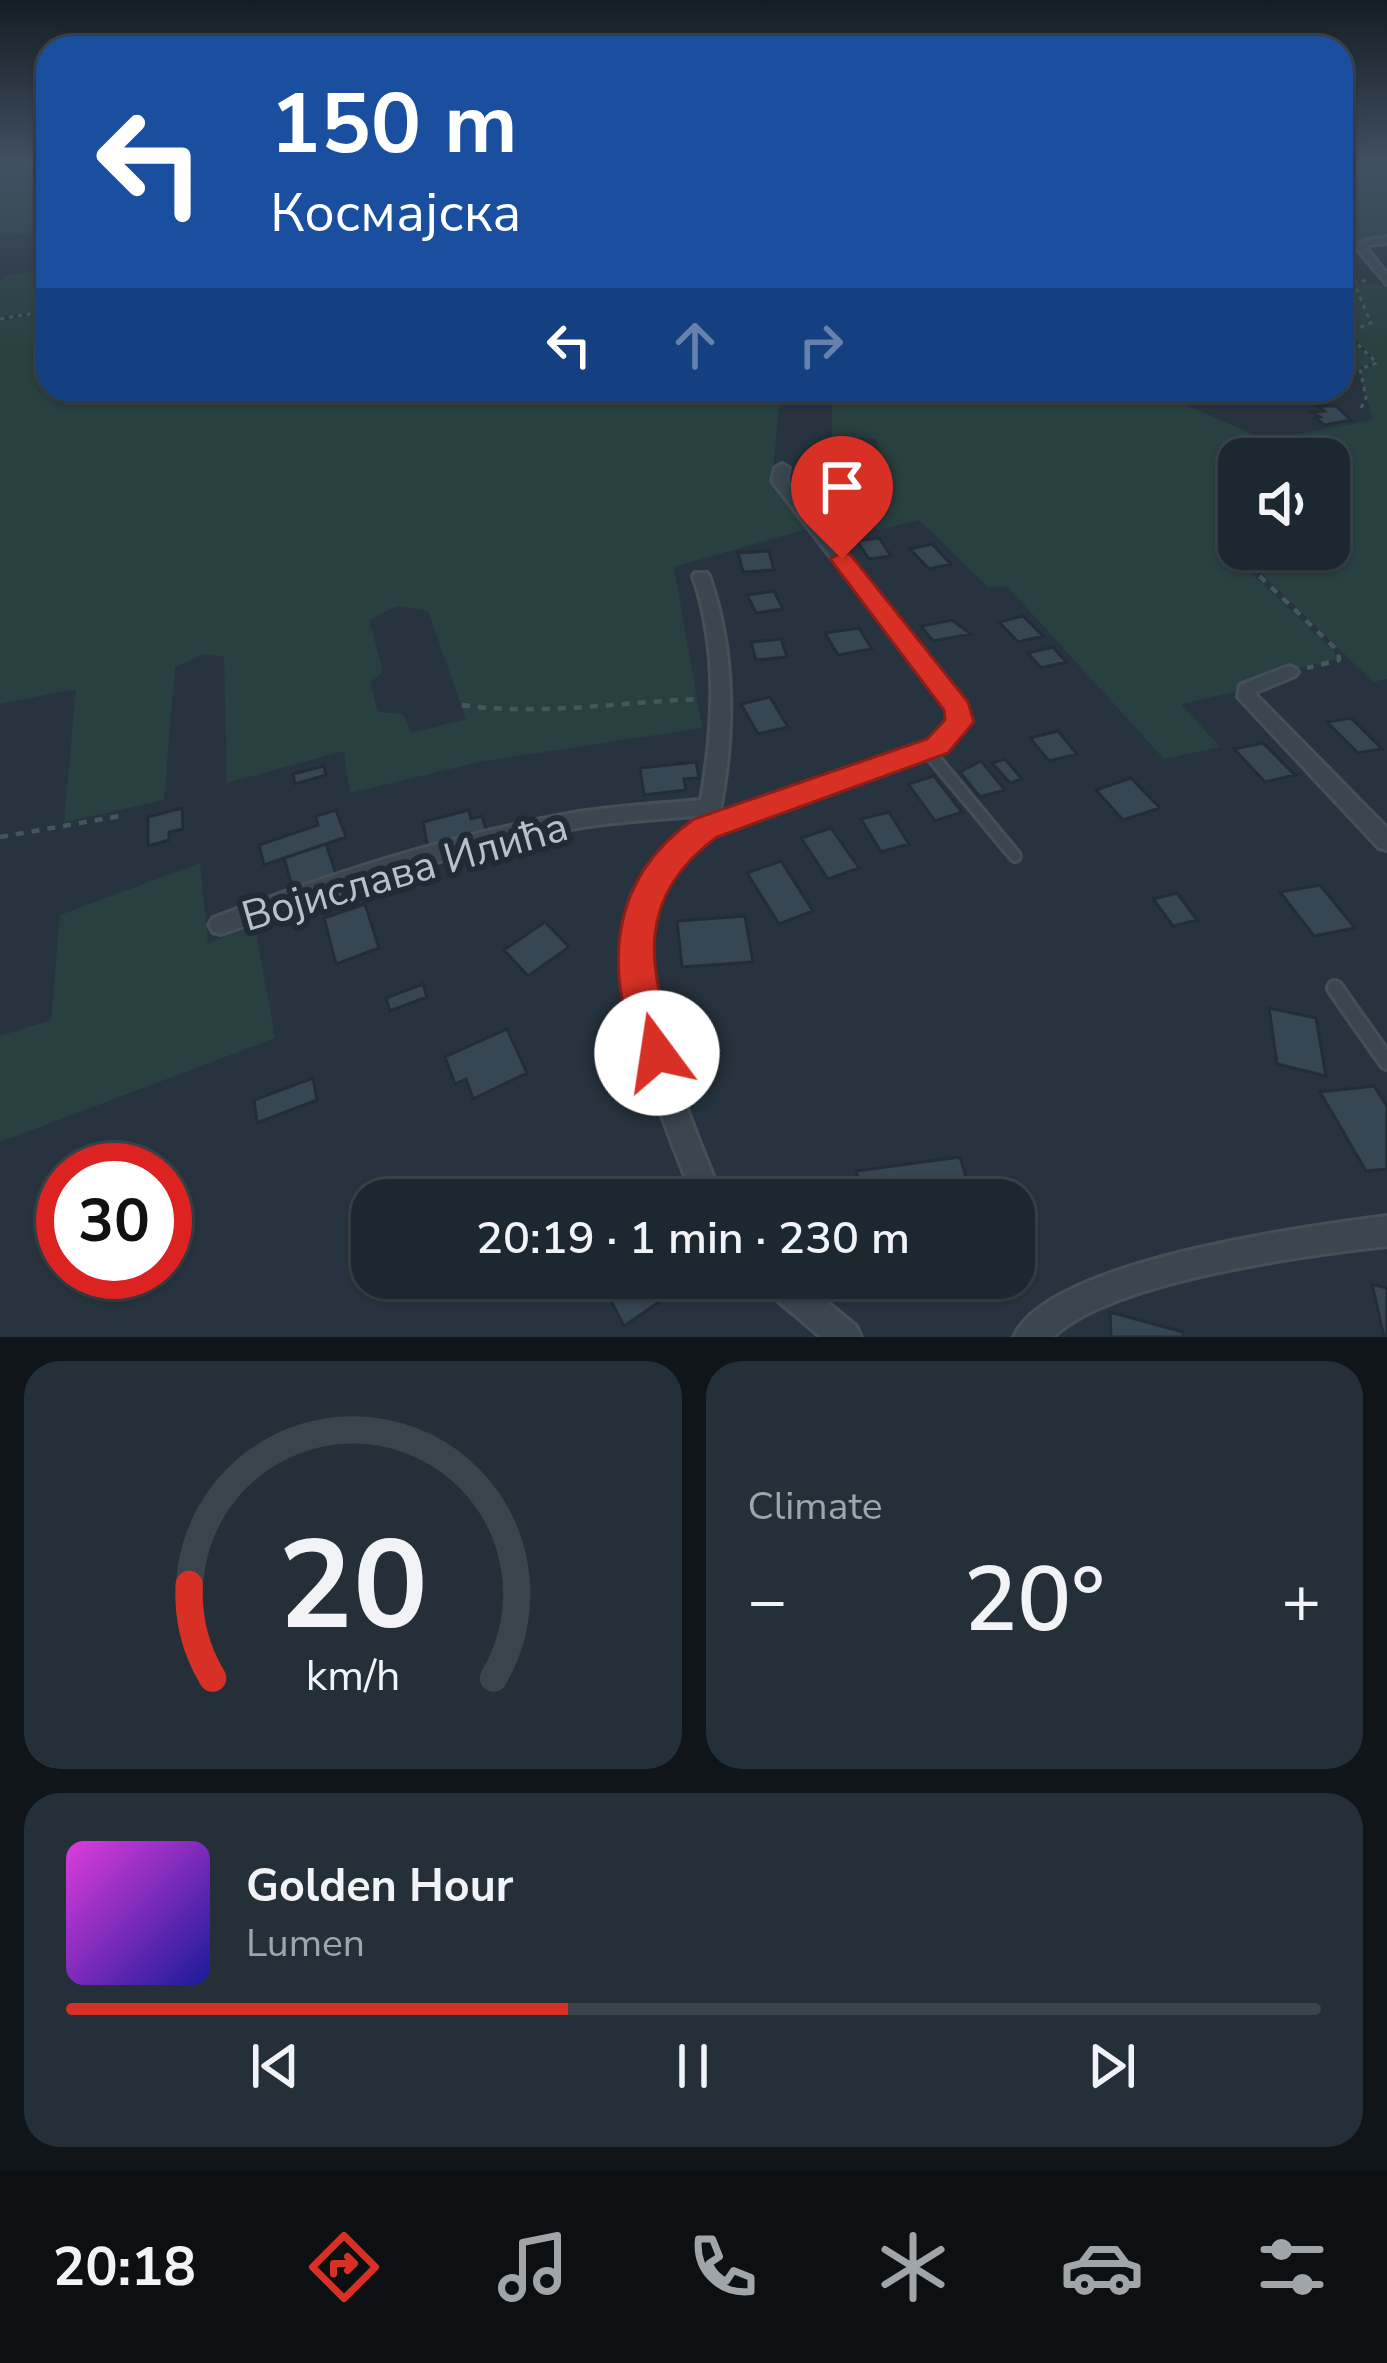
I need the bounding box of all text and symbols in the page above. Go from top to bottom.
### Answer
text: 150 m [270,67,518,182]
icon: left [72,84,228,240]
text: Космајска [270,176,521,250]
icon: left [536,312,602,378]
icon: ahead [662,312,728,378]
icon: right [788,312,854,378]
pin [791,436,893,559]
map controls [1218,438,1350,570]
button: sound [1218,438,1350,570]
icon: arrive [809,454,875,520]
street label: Војислава Илића [235,798,575,946]
position arrow [594,990,720,1116]
speed limit sign: 30 [36,1143,192,1299]
text: 20:19 · 1 min · 230 m [476,1208,910,1269]
text: Climate [748,1480,883,1533]
text: 20 [278,1501,428,1671]
text: 20° [963,1539,1105,1662]
text: − [748,1556,787,1646]
text: + [1281,1556,1321,1646]
text: km/h [305,1647,400,1705]
text: Golden Hour [246,1856,513,1917]
text: Lumen [246,1917,365,1970]
icon: previous [242,2033,308,2099]
icon: pause [660,2033,726,2099]
icon: next [1079,2033,1145,2099]
icon: directions [302,2225,386,2309]
icon: music [491,2225,575,2309]
icon: phone [681,2225,765,2309]
icon: climate [871,2225,955,2309]
icon: car [1060,2225,1144,2309]
icon: filters [1250,2225,1334,2309]
text: 20:18 [53,2230,196,2304]

